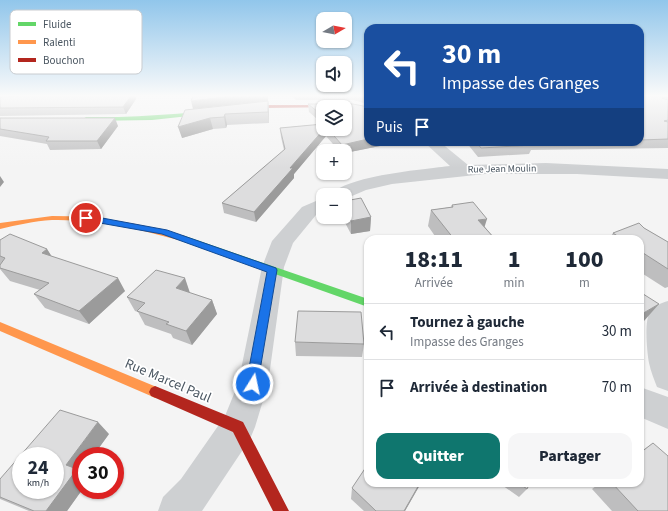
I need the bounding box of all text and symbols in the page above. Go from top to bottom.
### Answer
legend [10,10,142,74]
north arrow [316,12,352,48]
map controls [316,12,352,224]
text: Fluide [43,17,72,32]
text: 30 m [442,34,501,74]
text: Ralenti [43,35,75,50]
icon: left [376,40,428,92]
text: Bouchon [43,53,84,68]
button: sound [316,56,352,92]
text: Impasse des Granges [442,71,599,96]
button: layers [316,100,352,136]
icon: arrive [411,116,433,138]
text: Puis [376,117,403,138]
button: + [316,144,352,180]
street label: Rue Jean Moulin [467,161,537,177]
button: − [316,188,352,224]
pin [69,201,103,235]
icon: arrive [75,207,97,229]
text: 18:11 [404,242,463,277]
text: 1 [508,242,521,277]
text: 100 [565,242,604,277]
text: Arrivée [415,274,453,292]
text: min [504,274,525,292]
text: m [579,274,590,292]
text: Tournez à gauche [410,312,525,333]
icon: left [376,321,398,343]
text: 30 m [602,321,632,342]
text: Impasse des Granges [410,333,524,351]
street label: Rue Marcel Paul [122,354,215,408]
position arrow [232,363,274,405]
icon: arrive [376,377,398,399]
text: Arrivée à destination [410,377,547,398]
text: 70 m [602,377,632,398]
button: Quitter [376,433,500,479]
button: Partager [508,433,632,479]
speed limit sign: 30 [72,447,124,499]
text: 24 [27,454,49,482]
text: km/h [27,476,49,490]

